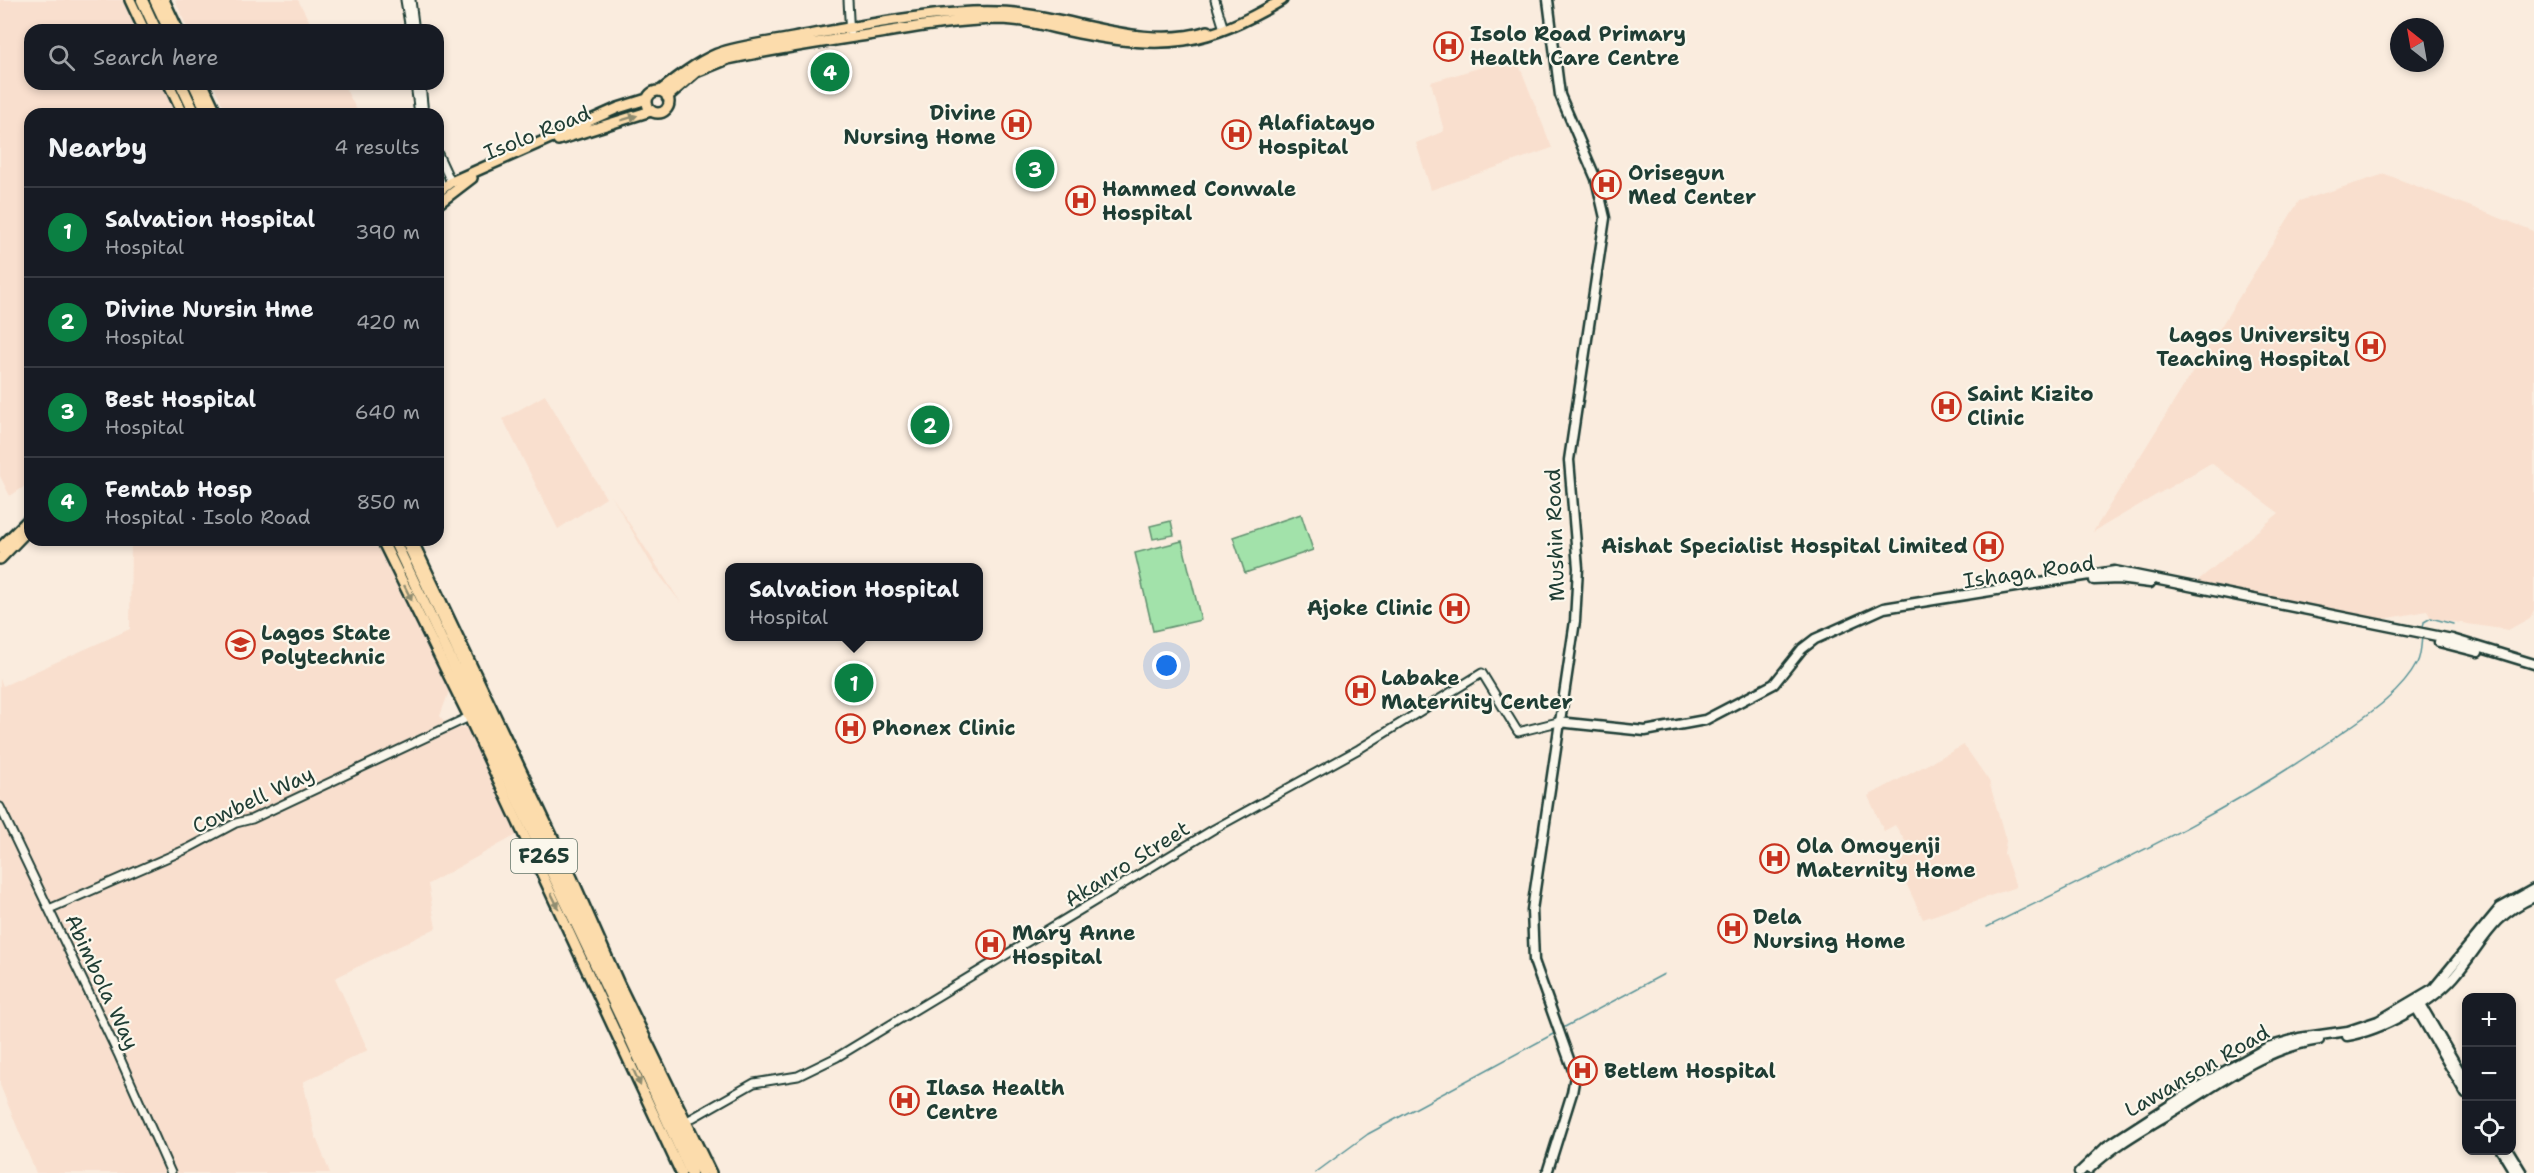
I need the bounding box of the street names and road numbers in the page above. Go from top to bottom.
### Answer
street label: Isolo Road [480,99,594,167]
street label: Mushin Road [1539,468,1571,602]
street label: Ishaga Road [1961,549,2097,595]
street label: Cowbell Way [188,760,318,840]
street label: Akanro Street [1059,814,1195,914]
road number: F265 [511,839,577,873]
street label: Abimbola Way [58,910,146,1054]
street label: Lawanson Road [2119,1018,2275,1124]

